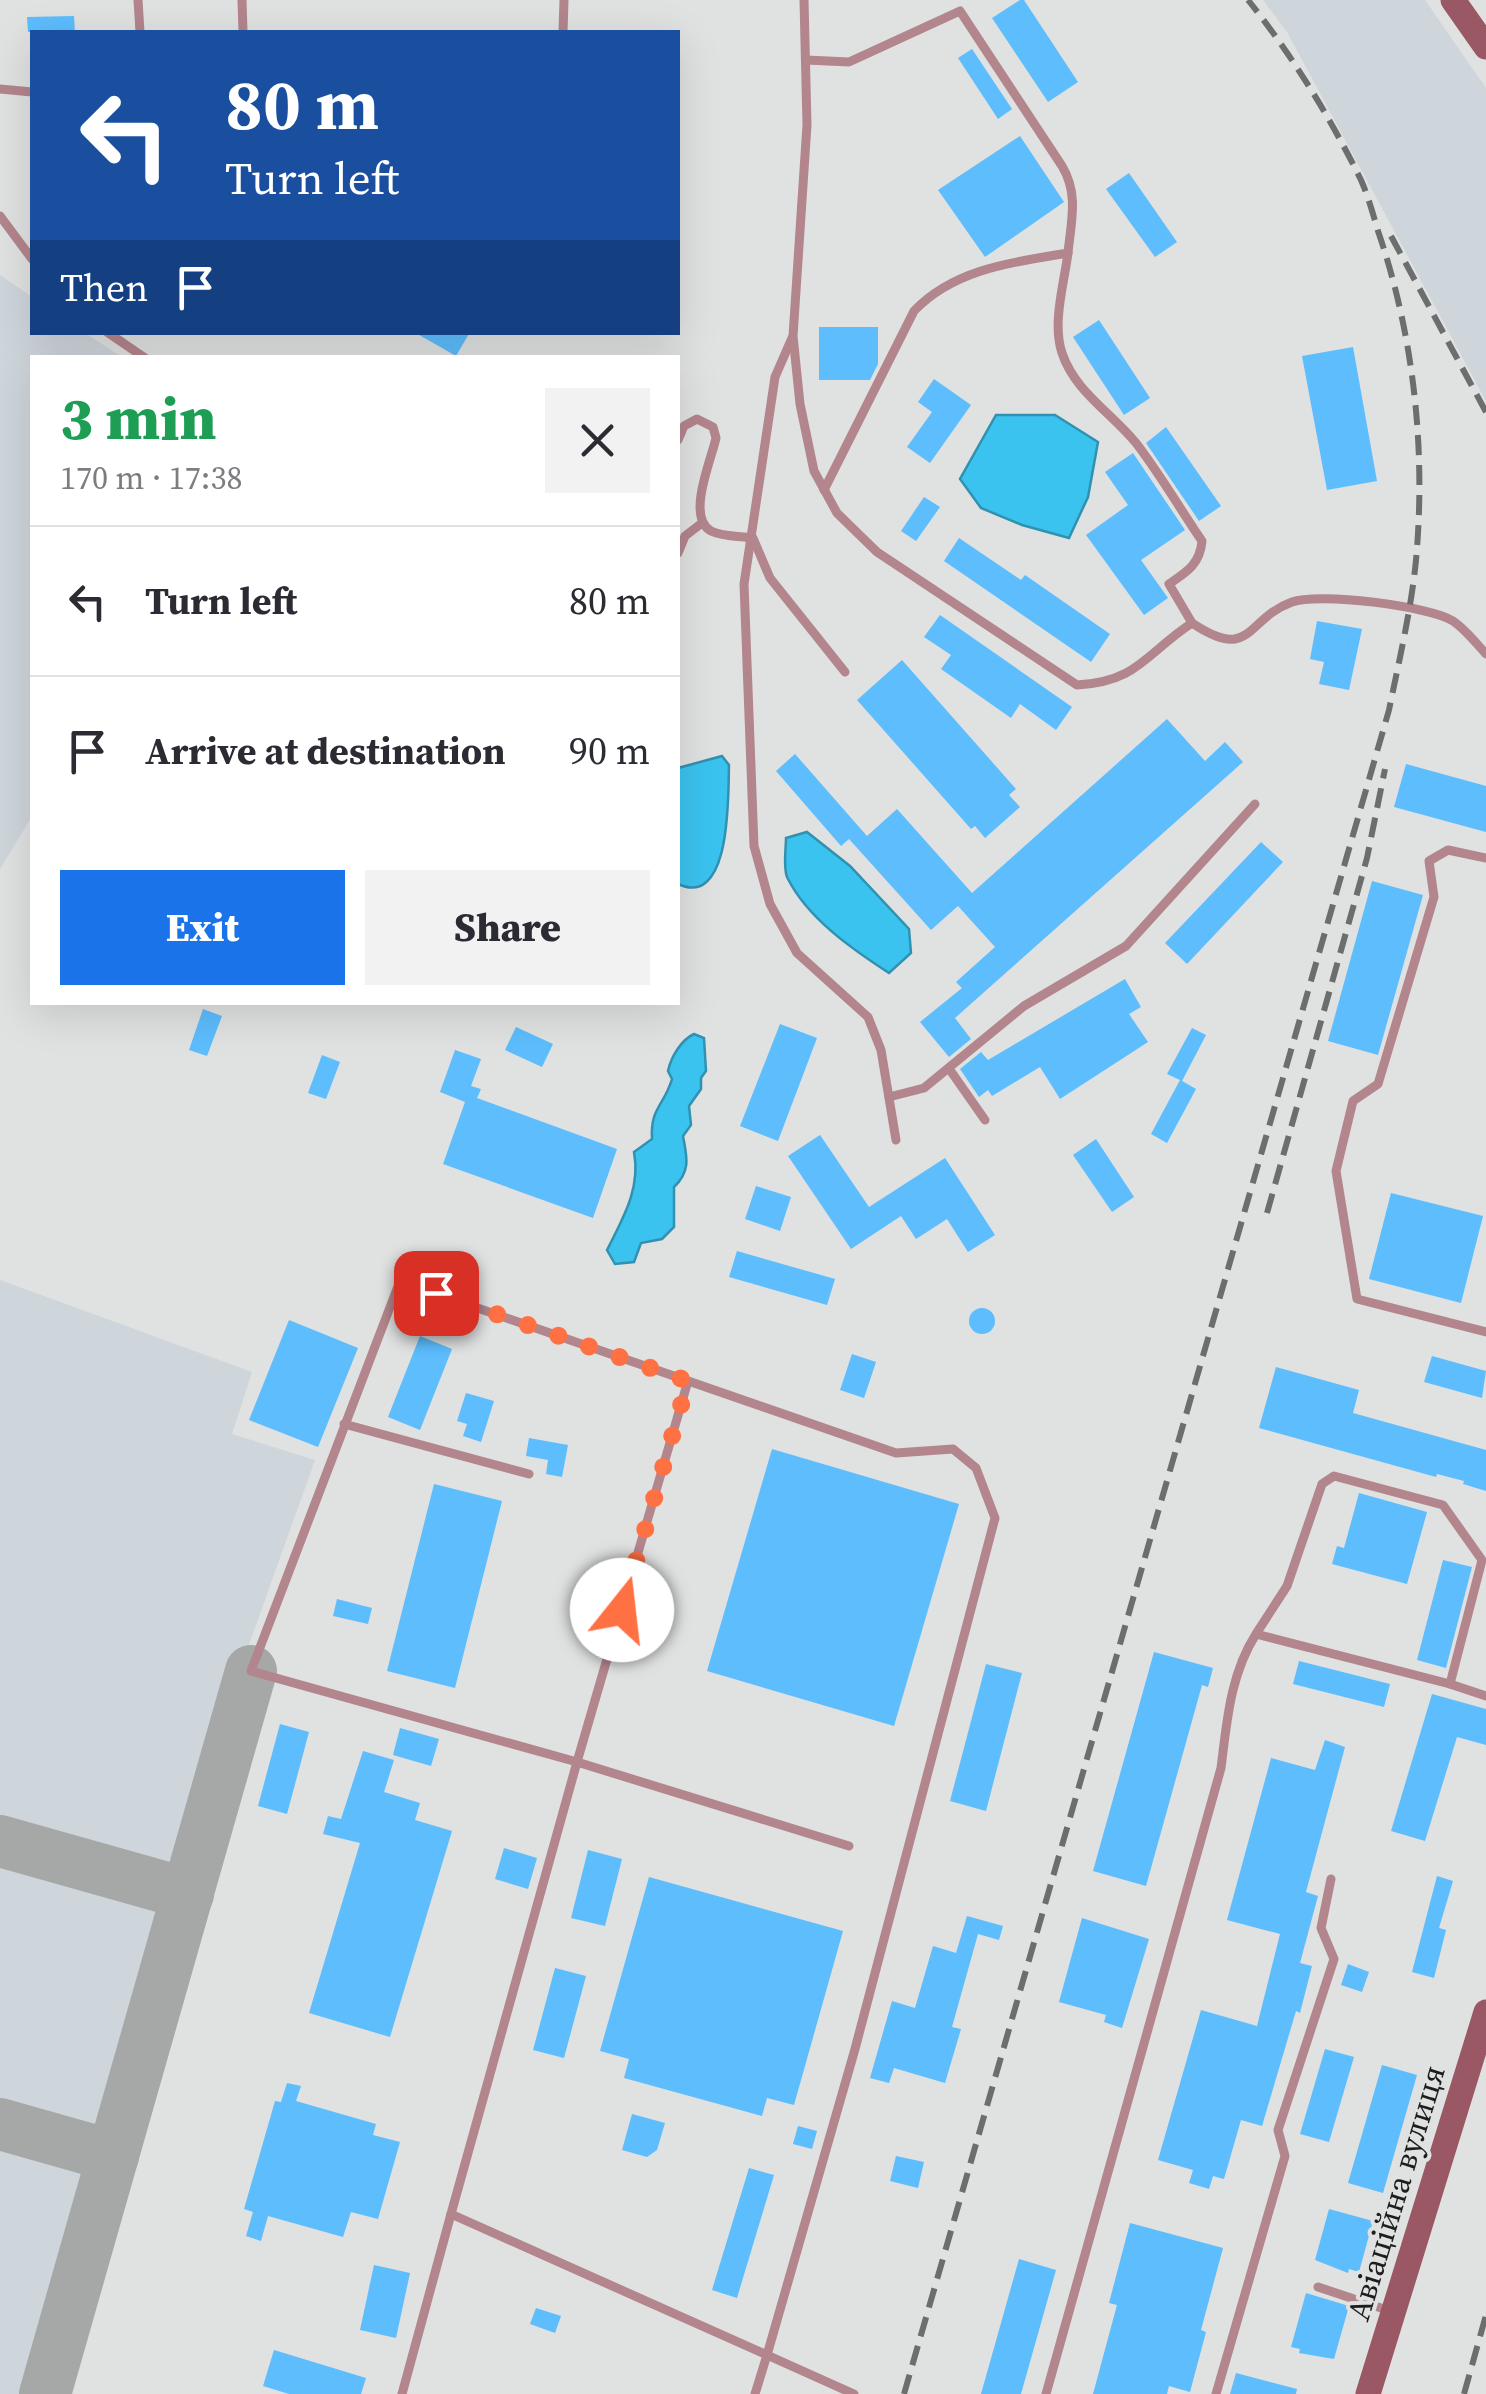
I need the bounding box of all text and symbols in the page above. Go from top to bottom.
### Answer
text: 80 m [225,56,379,152]
icon: left [60,70,190,200]
text: Turn left [225,147,399,209]
icon: arrive [168,260,223,315]
text: Then [60,262,148,314]
text: 3 min [60,377,216,459]
button: close [545,388,650,493]
text: 170 m · 17:38 [60,456,242,500]
icon: left [60,574,115,629]
text: Turn left [145,575,297,627]
text: 80 m [569,575,650,627]
icon: arrive [60,724,115,779]
text: Arrive at destination [145,725,506,777]
text: 90 m [569,725,650,777]
button: Exit [60,870,345,985]
button: Share [365,870,650,985]
pin [394,1251,479,1336]
icon: arrive [409,1266,464,1321]
position arrow [570,1558,674,1662]
street label: Авіаційна вулиця [1336,2060,1456,2326]

